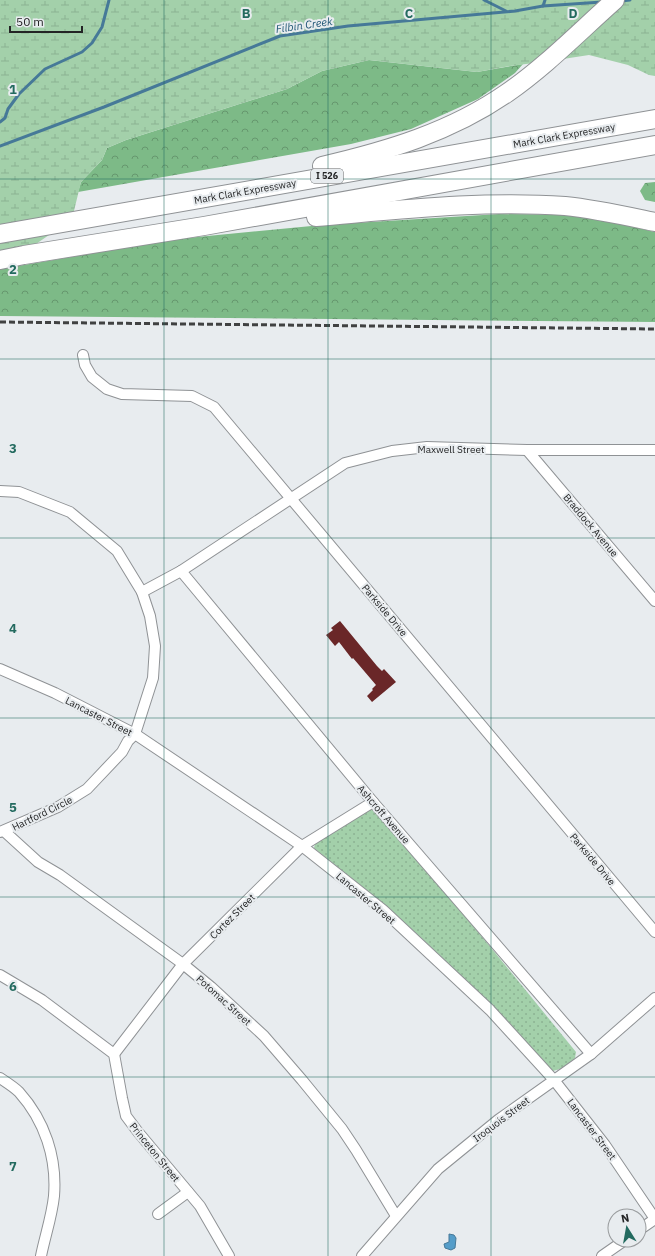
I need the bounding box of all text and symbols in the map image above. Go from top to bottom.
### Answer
text: B [242,5,251,22]
text: C [405,5,414,22]
text: D [568,5,578,22]
scale bar [10,8,82,34]
text: 50 m [16,14,44,29]
water label: Filbin Creek [275,14,334,36]
text: 1 [9,81,17,98]
street label: Mark Clark Expressway [512,120,616,151]
road number: I 526 [311,169,343,183]
street label: Mark Clark Expressway [193,176,297,207]
text: 2 [9,261,17,278]
text: 3 [9,440,17,457]
street label: Maxwell Street [418,443,485,456]
street label: Braddock Avenue [560,491,621,560]
street label: Parkside Drive [359,581,411,640]
text: 4 [9,620,17,637]
street label: Lancaster Street [63,694,135,739]
street label: Ashcroft Avenue [355,782,413,847]
street label: Hartford Circle [10,793,75,834]
text: 5 [9,799,17,816]
street label: Parkside Drive [567,830,619,889]
street label: Lancaster Street [333,870,398,927]
street label: Cortez Street [207,891,258,942]
street label: Potomac Street [194,972,254,1029]
text: 6 [9,978,17,995]
street label: Iroquois Street [470,1094,533,1145]
street label: Lancaster Street [564,1096,619,1163]
street label: Princeton Street [127,1120,183,1185]
text: 7 [9,1158,17,1175]
north arrow [607,1208,647,1248]
text: N [620,1211,630,1226]

